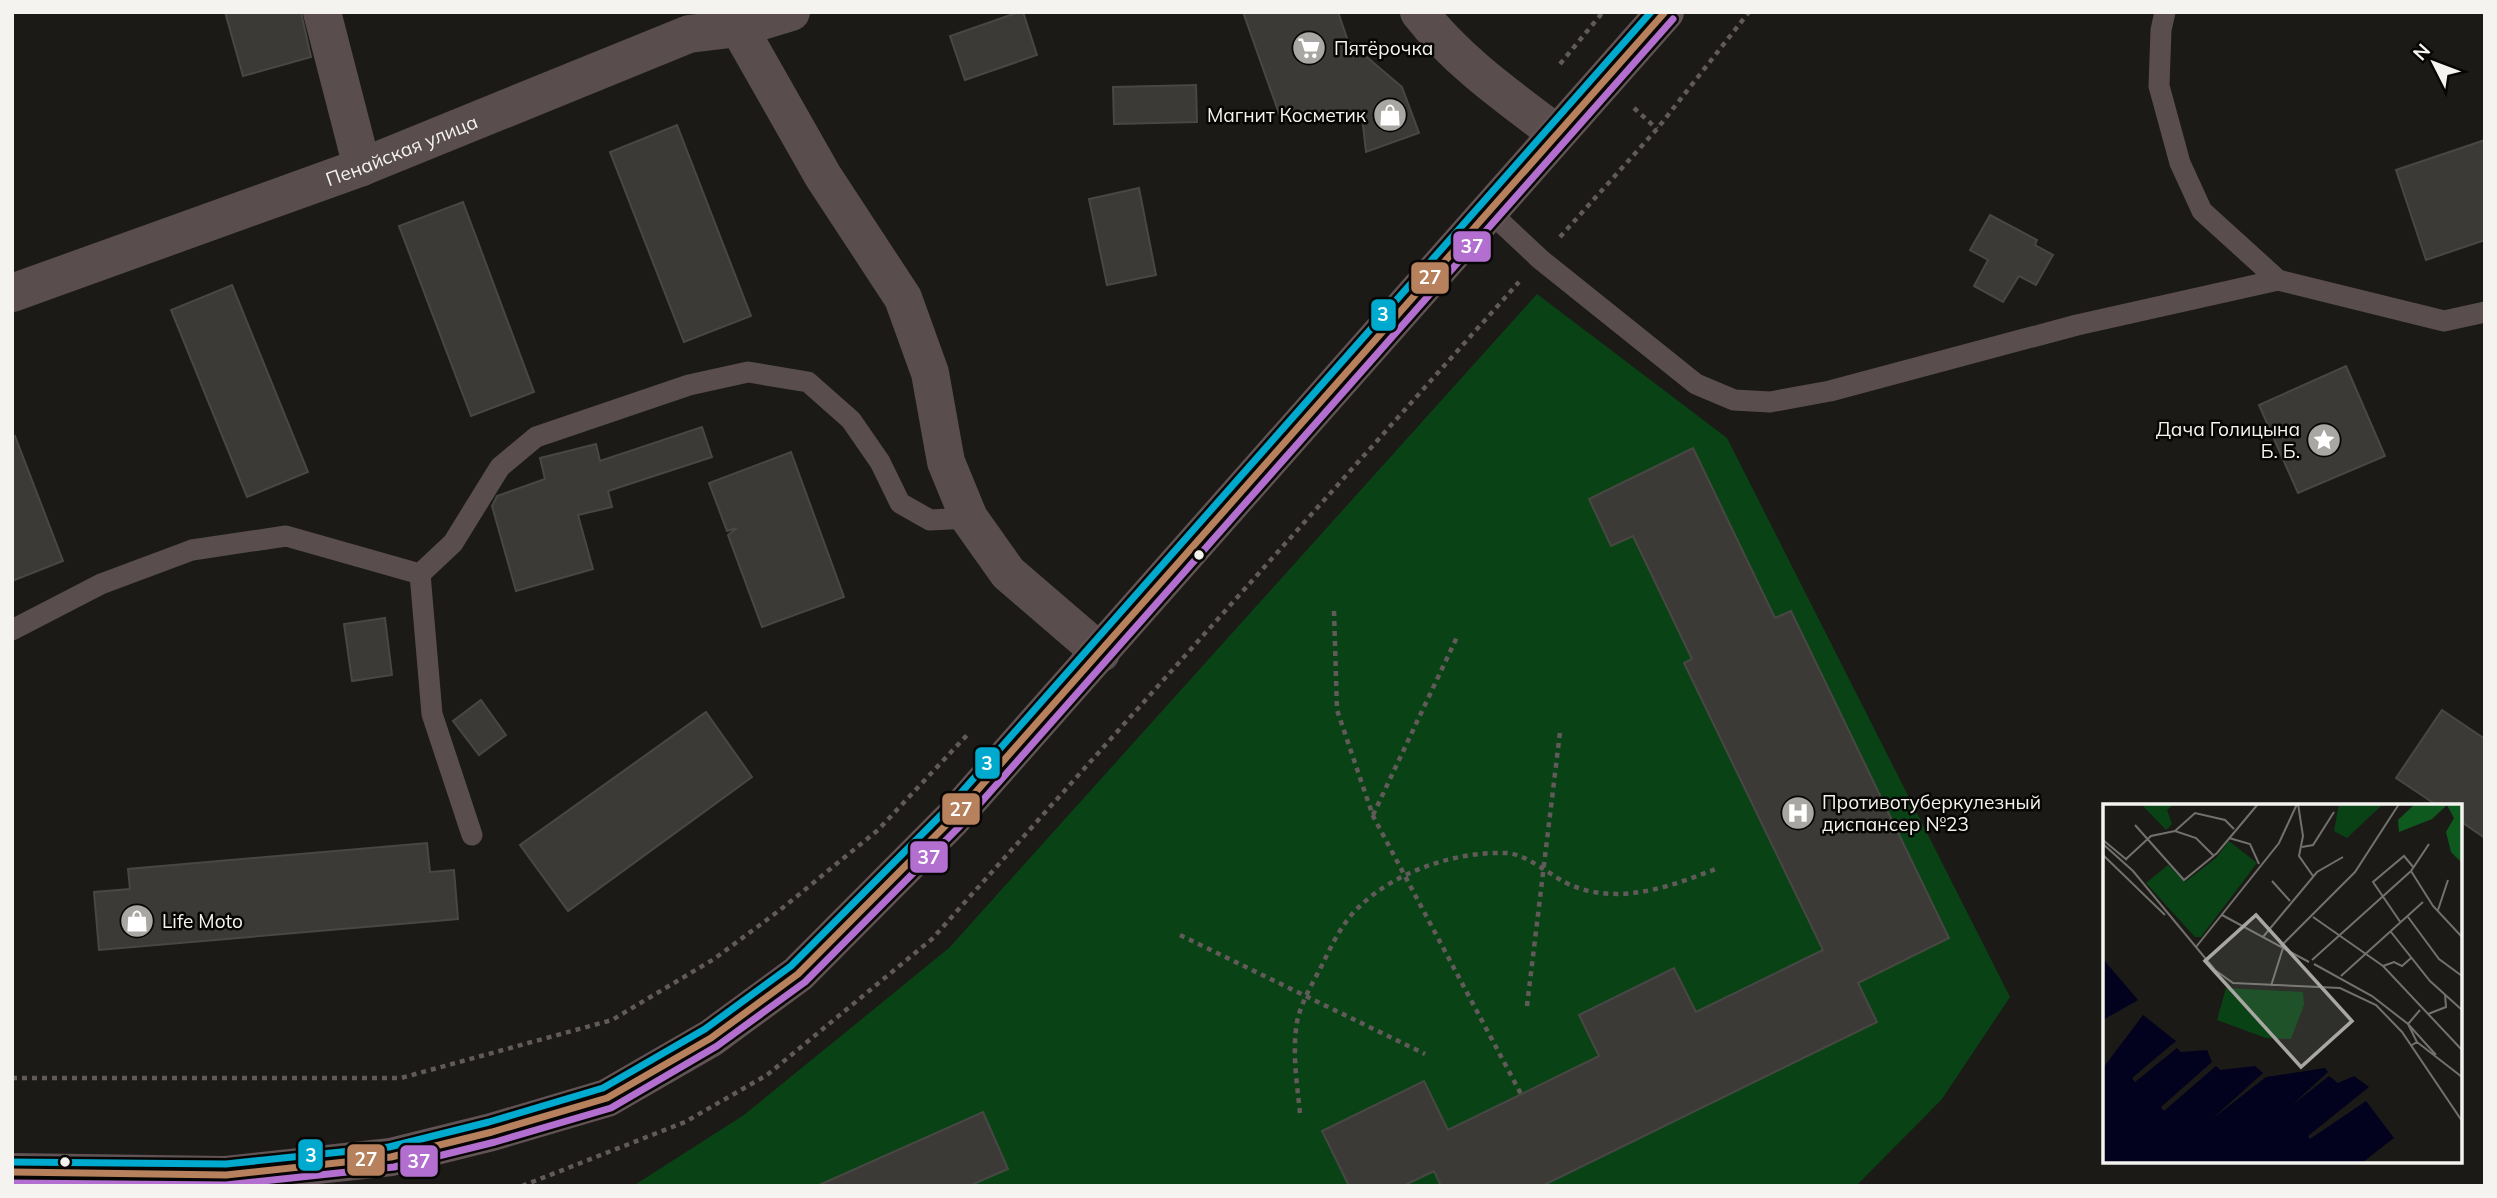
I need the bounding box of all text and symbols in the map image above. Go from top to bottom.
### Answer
north arrow [2399,28,2469,98]
supermarket icon: Пятёрочка [1290,29,1328,67]
place label: Пятёрочка [1334,36,1433,60]
text: N [2408,38,2435,65]
shop icon: Магнит Косметик [1371,96,1409,134]
place label: Магнит Косметик [1207,103,1367,127]
street label: Пенайская улица [322,109,481,191]
line badge: 37 [1452,230,1492,263]
text: 37 [1461,234,1483,258]
line badge: 27 [1410,261,1450,295]
text: 27 [1419,265,1441,289]
line badge: 3 [1370,298,1397,332]
text: 3 [1377,302,1389,326]
place label: Дача Голицына Б. Б. [2156,417,2300,463]
place icon: Дача Голицына Б. Б. [2305,421,2343,459]
unlabelled marker [1192,548,1206,562]
line badge: 3 [974,746,1001,780]
text: 3 [981,751,993,775]
place label: Противотуберкулезный диспансер №23 [1822,790,2041,836]
line badge: 27 [941,792,981,826]
hospital icon: Противотуберкулезный диспансер №23 [1779,794,1817,832]
text: 27 [950,797,972,821]
inset map [2103,804,2462,1163]
line badge: 37 [909,840,949,874]
text: 37 [918,845,940,869]
shop icon: Life Moto [118,902,156,940]
place label: Life Moto [162,909,243,933]
line badge: 3 [297,1138,324,1172]
text: 3 [305,1143,317,1167]
line badge: 27 [346,1143,386,1177]
line badge: 37 [399,1144,439,1178]
text: 27 [355,1147,377,1171]
text: 37 [408,1149,430,1173]
unlabelled marker [58,1155,72,1169]

